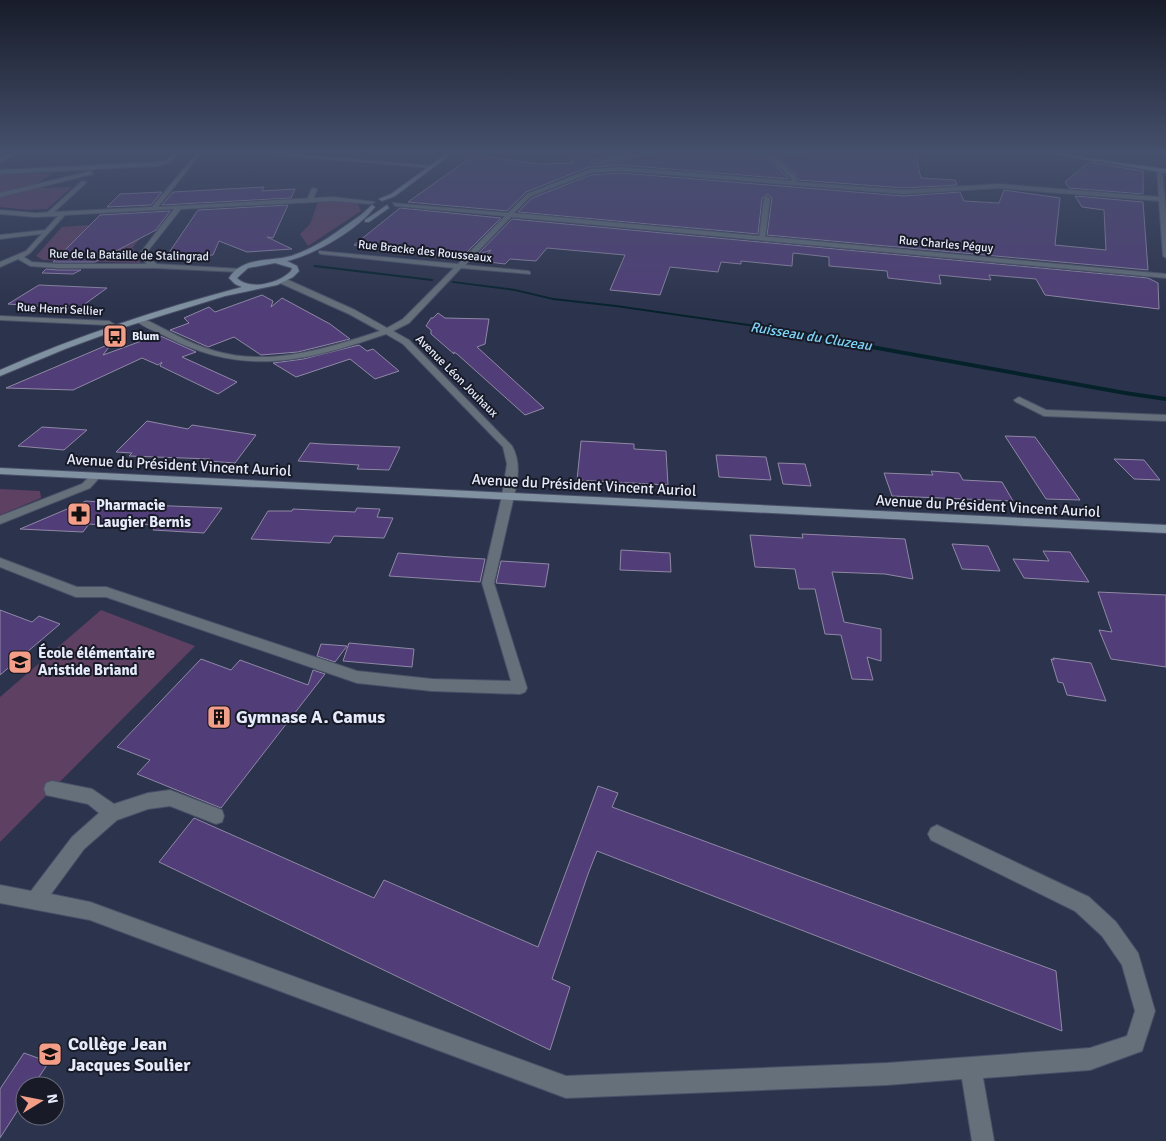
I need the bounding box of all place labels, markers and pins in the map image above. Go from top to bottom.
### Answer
bus stop icon: Blum [102,323,128,349]
place label: Blum [132,329,160,344]
place label: Pharmacie Laugier Bernis [96,496,191,531]
pharmacy icon: Pharmacie Laugier Bernis [66,501,92,527]
place label: École élémentaire Aristide Briand [38,643,155,679]
school or university icon: École élémentaire Aristide Briand [7,649,33,675]
building icon: Gymnase A. Camus [206,704,232,730]
place label: Gymnase A. Camus [236,706,385,728]
place label: Collège Jean Jacques Soulier [68,1033,191,1076]
school or university icon: Collège Jean Jacques Soulier [37,1041,63,1067]

